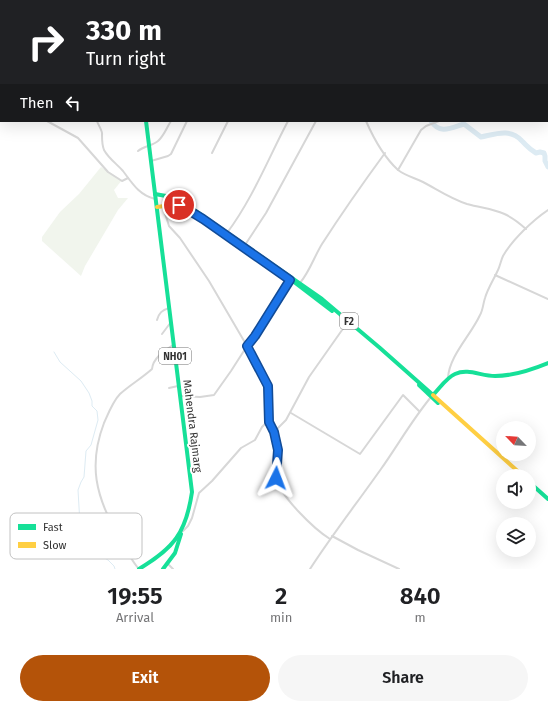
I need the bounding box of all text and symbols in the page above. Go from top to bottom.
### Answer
text: 330 m [86,14,162,47]
icon: right [20,16,72,68]
text: Turn right [86,48,166,70]
icon: left [62,92,84,114]
text: Then [20,94,54,112]
pin [162,188,196,222]
icon: arrive [168,194,190,216]
road number: F2 [340,313,358,329]
road number: NH01 [159,348,191,364]
street label: Mahendra Rajmarg [180,379,205,474]
north arrow [496,421,536,461]
map controls [496,421,536,557]
position arrow [255,457,297,499]
button: sound [496,469,536,509]
legend [10,513,142,559]
button: layers [496,517,536,557]
text: Fast [43,521,63,534]
text: Slow [43,539,67,552]
text: 19:55 [107,582,163,610]
text: 2 [275,582,287,610]
text: 840 [400,582,441,610]
text: Arrival [116,610,154,625]
text: min [270,610,292,625]
text: m [415,610,426,625]
button: Exit [20,655,270,701]
button: Share [278,655,528,701]

